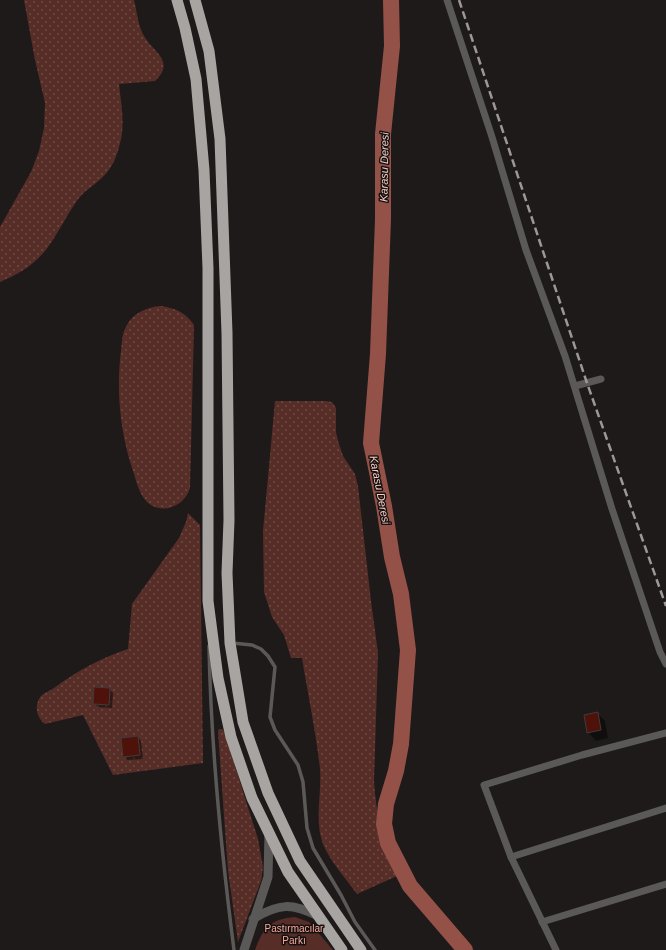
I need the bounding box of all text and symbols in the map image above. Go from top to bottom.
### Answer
water label: Karasu Deresi [377,132,391,202]
water label: Karasu Deresi [367,455,393,526]
park label: Pastırmacılar Parkı [265,923,324,946]

